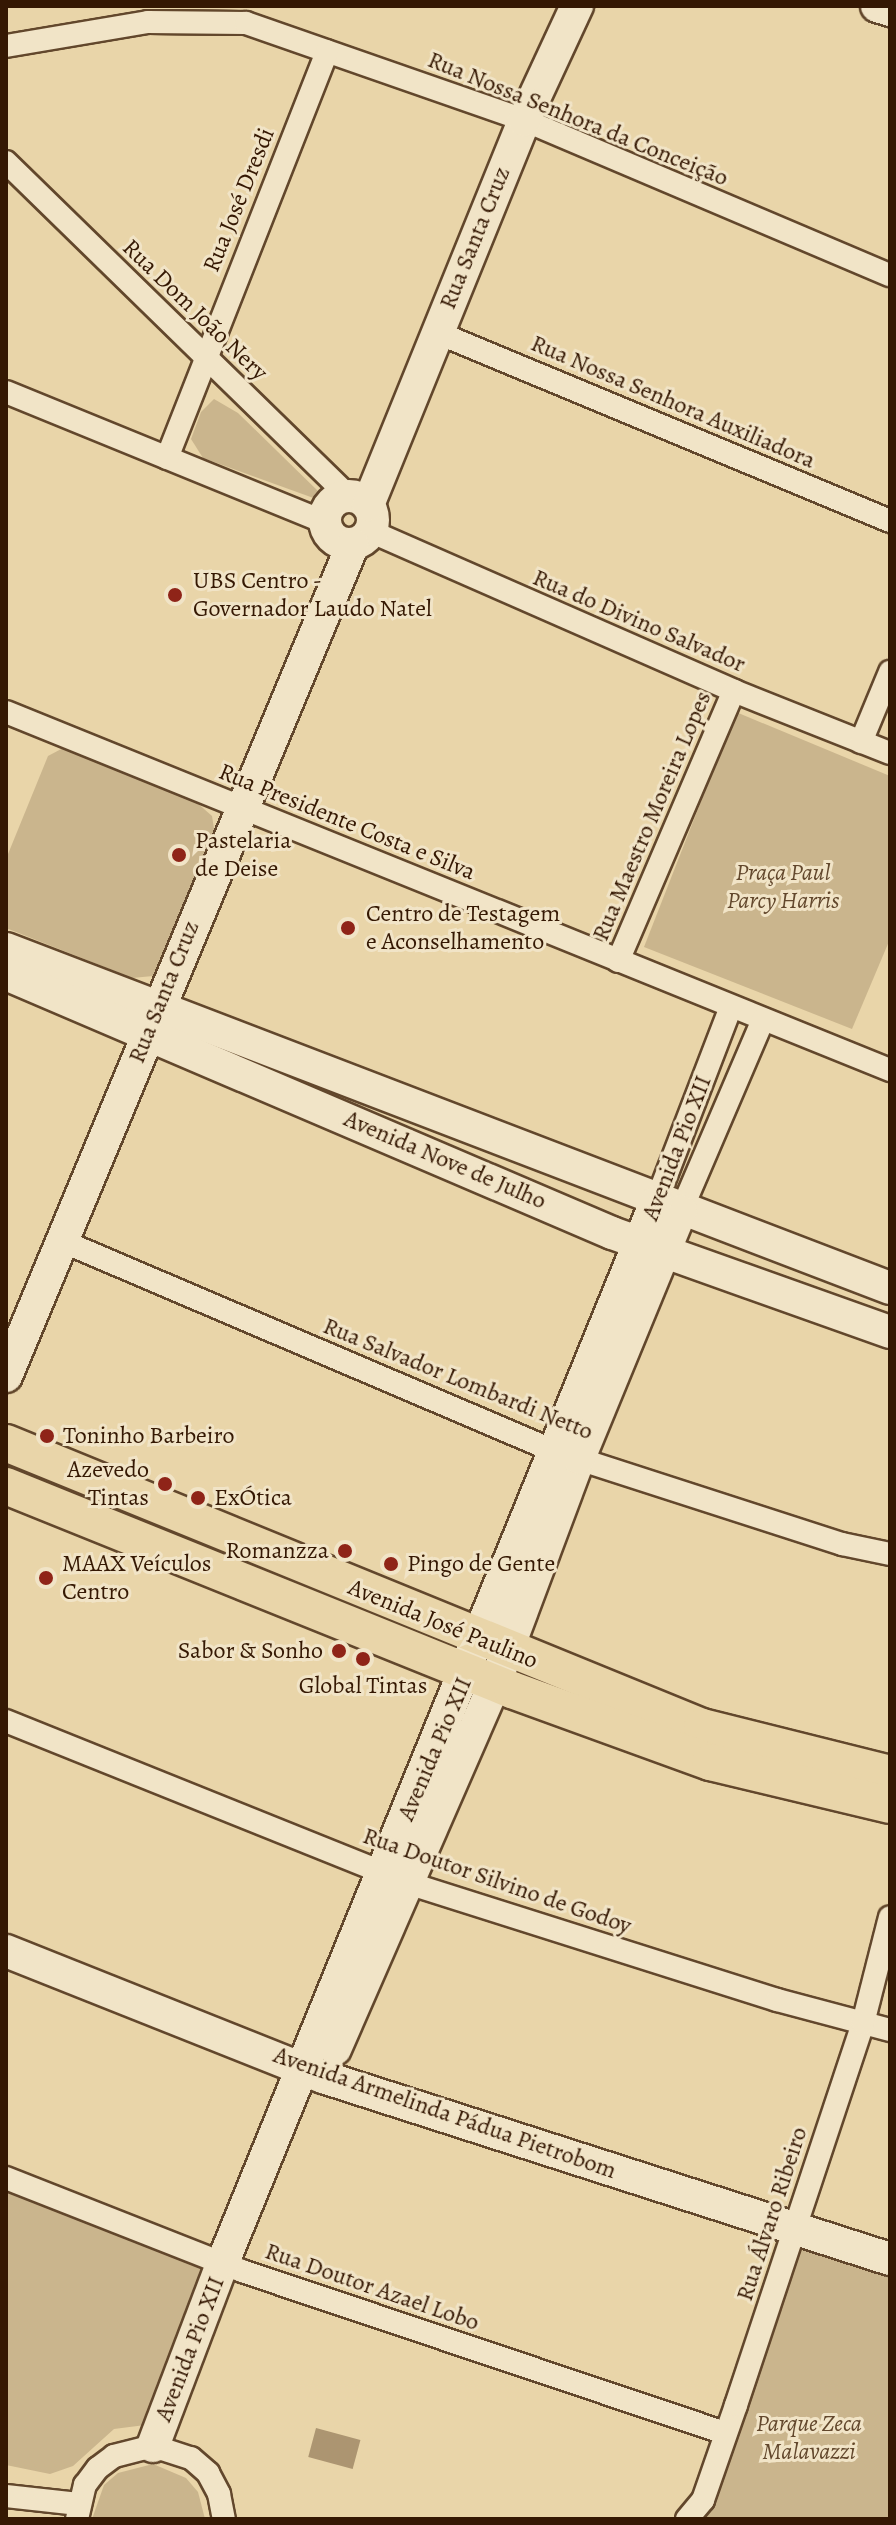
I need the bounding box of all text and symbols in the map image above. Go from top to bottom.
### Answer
street label: Rua Nossa Senhora da Conceição [424,45,732,193]
street label: Rua José Dresdi [197,124,281,276]
street label: Rua Santa Cruz [433,163,517,313]
street label: Rua Dom João Nery [116,233,274,387]
street label: Rua Nossa Senhora Auxiliadora [526,329,820,475]
street label: Rua do Divino Salvador [528,563,750,679]
place label: UBS Centro - Governador Laudo Natel [193,567,432,623]
marker: UBS Centro - Governador Laudo Natel [164,584,186,606]
street label: Rua Maestro Moreira Lopes [586,687,718,945]
street label: Rua Presidente Costa e Silva [214,757,480,887]
place label: Pastelaria de Deise [195,827,291,883]
marker: Pastelaria de Deise [170,846,188,864]
park label: Praça Paul Parcy Harris [727,859,839,915]
place label: Centro de Testagem e Aconselhamento [366,900,560,956]
street label: Rua Santa Cruz [122,917,206,1067]
marker: Centro de Testagem e Aconselhamento [337,917,359,939]
street label: Avenida Pio XII [636,1071,718,1225]
street label: Avenida Nove de Julho [340,1104,550,1216]
street label: Rua Salvador Lombardi Netto [319,1312,597,1446]
place label: Toninho Barbeiro [63,1422,235,1450]
marker: Toninho Barbeiro [38,1427,56,1445]
place label: Azevedo Tintas [67,1456,149,1512]
marker: Azevedo Tintas [156,1475,174,1493]
place label: ExÓtica [214,1484,292,1512]
marker: ExÓtica [189,1489,207,1507]
place label: Romanzza [226,1537,329,1565]
marker: Romanzza [336,1542,354,1560]
place label: MAAX Veículos Centro [62,1550,211,1606]
place label: Pingo de Gente [407,1550,555,1578]
marker: Pingo de Gente [382,1555,400,1573]
marker: MAAX Veículos Centro [37,1569,55,1587]
street label: Avenida José Paulino [344,1573,542,1675]
place label: Sabor & Sonho [178,1637,323,1665]
marker: Sabor & Sonho [330,1642,348,1660]
marker: Global Tintas [354,1650,372,1668]
place label: Global Tintas [299,1672,427,1700]
street label: Avenida Pio XII [392,1673,478,1825]
street label: Rua Doutor Silvino de Godoy [359,1821,635,1941]
street label: Avenida Armelinda Pádua Pietrobom [270,2041,620,2185]
street label: Rua Álvaro Ribeiro [730,2123,814,2305]
street label: Rua Doutor Azael Lobo [261,2237,483,2337]
street label: Avenida Pio XII [149,2272,231,2426]
park label: Parque Zeca Malavazzi [756,2410,862,2466]

